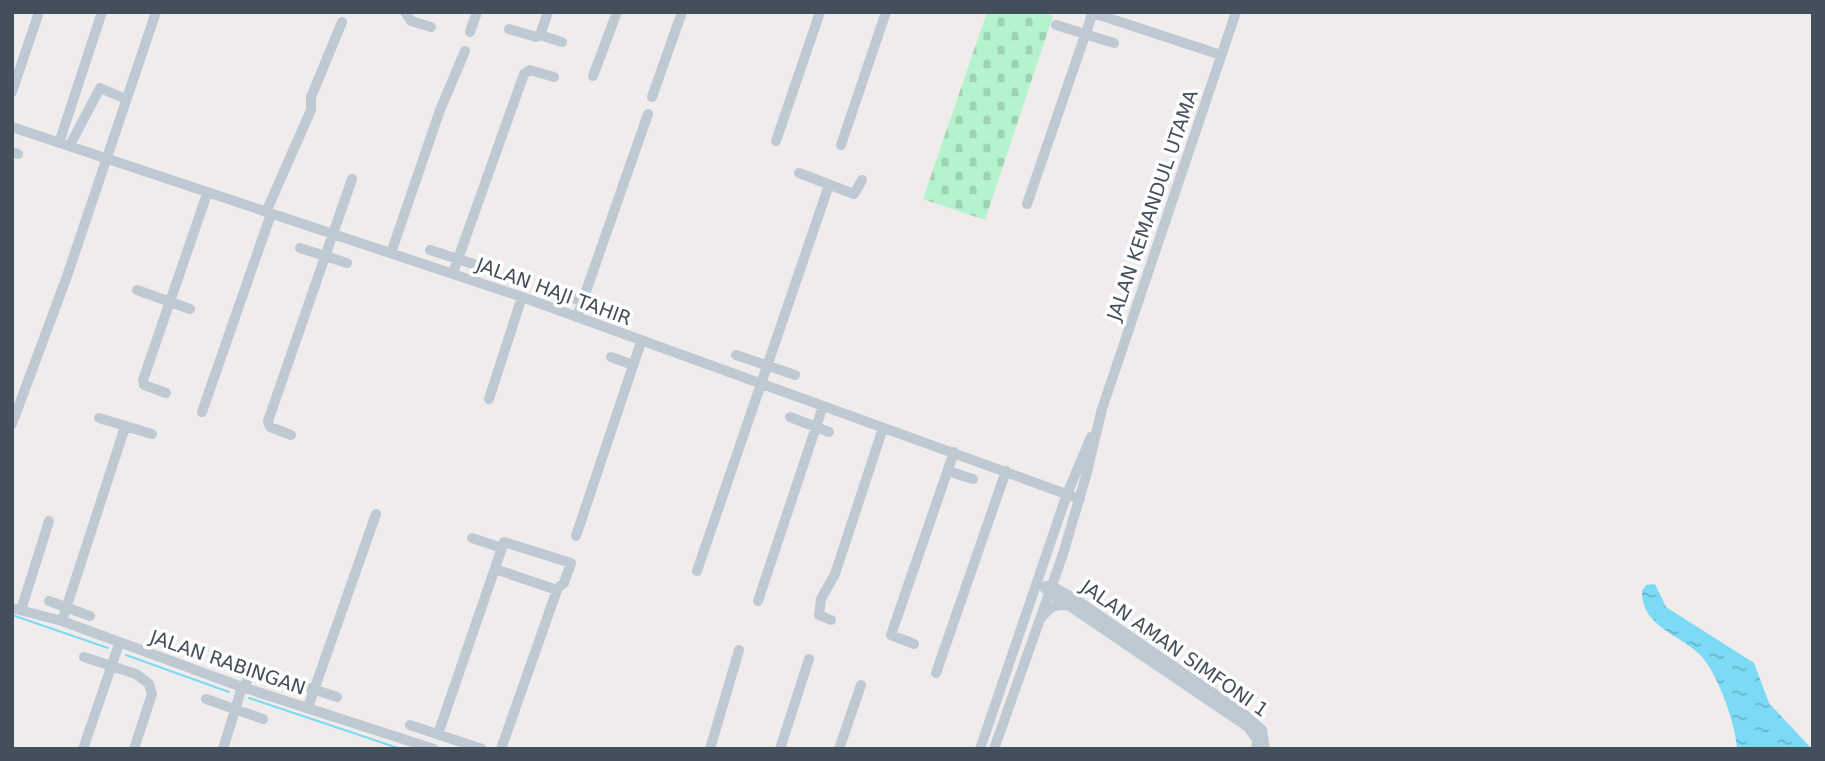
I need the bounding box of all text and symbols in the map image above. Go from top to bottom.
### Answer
street label: JALAN KEMANDUL UTAMA [1102,87,1202,324]
street label: JALAN HAJI TAHIR [473,252,634,329]
street label: JALAN AMAN SIMFONI 1 [1077,574,1273,721]
street label: JALAN RABINGAN [147,625,309,699]

